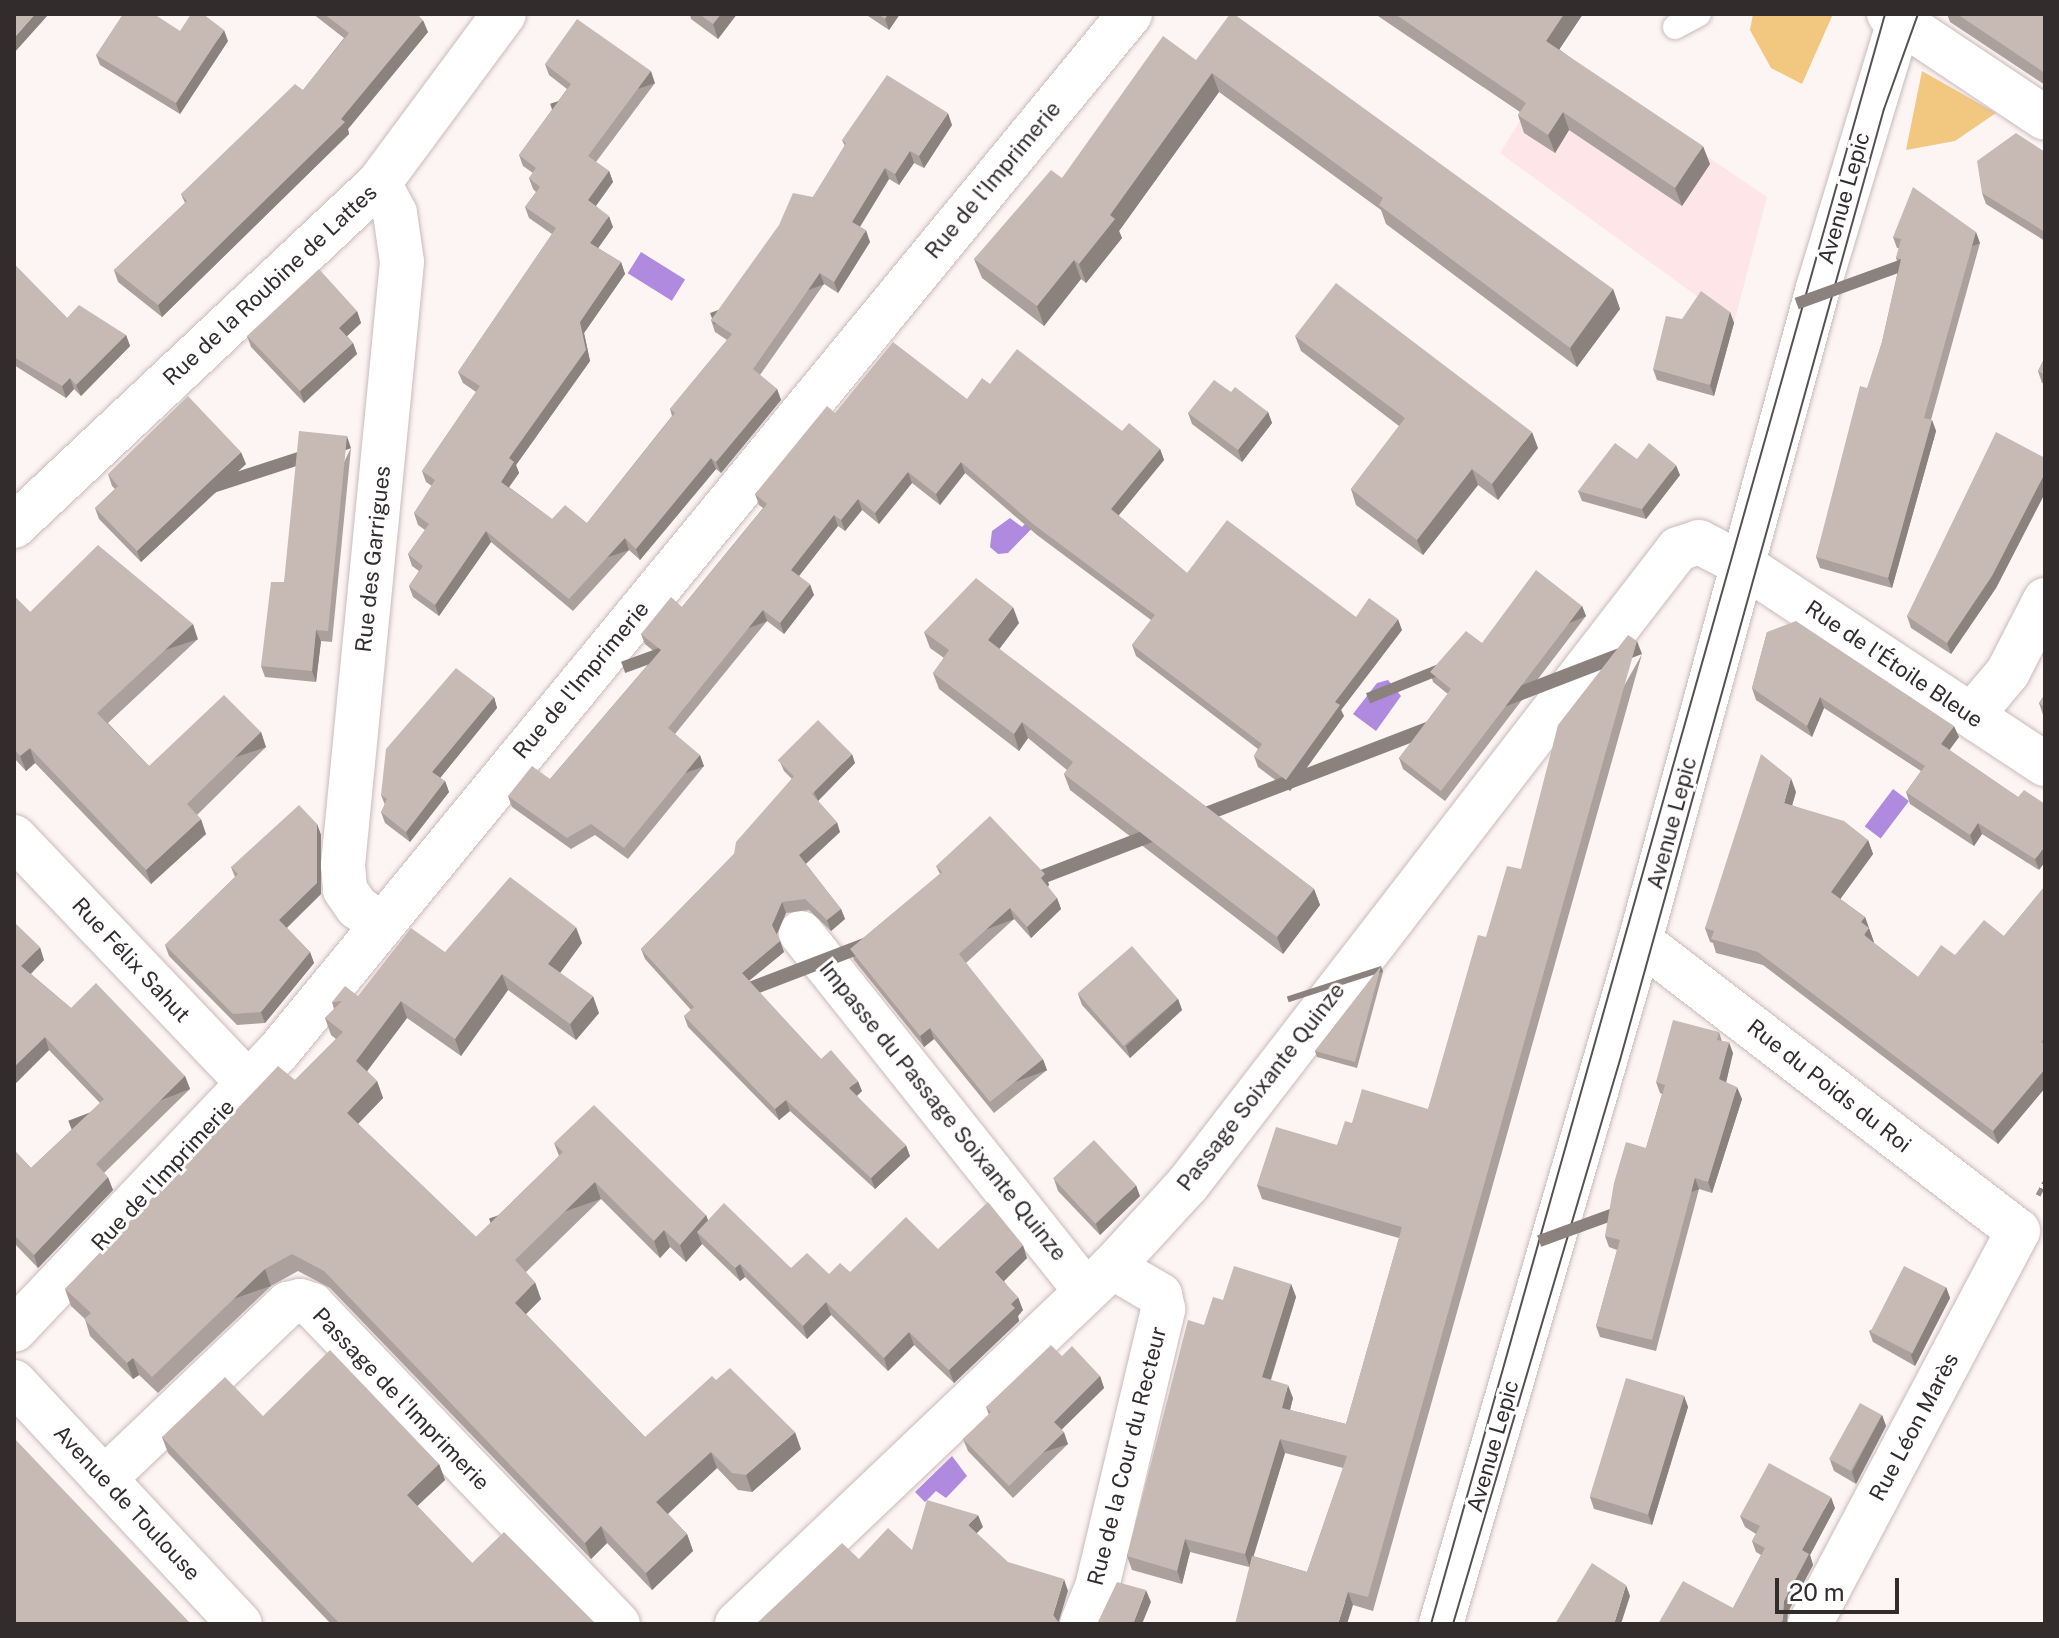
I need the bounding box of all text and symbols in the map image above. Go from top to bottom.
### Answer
street label: Rue de l'Imprimerie [919,96,1067,264]
street label: Avenue Lepic [1813,129,1875,267]
street label: Rue de la Roubine de Lattes [157,179,383,391]
street label: Rue des Garrigues [350,464,396,654]
street label: Rue de l'Étoile Bleue [1800,595,1988,733]
street label: Rue de l'Imprimerie [507,596,655,764]
street label: Avenue Lepic [1642,754,1702,892]
street label: Rue Félix Sahut [66,892,196,1028]
street label: Impasse du Passage Soixante Quinze [814,956,1072,1266]
street label: Passage Soixante Quinze [1171,978,1351,1196]
street label: Rue du Poids du Roi [1741,1014,1917,1158]
street label: Rue de l'Imprimerie [86,1094,240,1256]
street label: Passage de l'Imprimerie [307,1302,495,1496]
street label: Rue de la Cour du Recteur [1082,1323,1172,1589]
street label: Rue Léon Marès [1864,1348,1964,1506]
street label: Avenue Lepic [1462,1377,1524,1515]
street label: Avenue de Toulouse [48,1420,206,1586]
scale bar [1779,1562,1903,1612]
text: 20 m [1789,1578,1845,1606]

